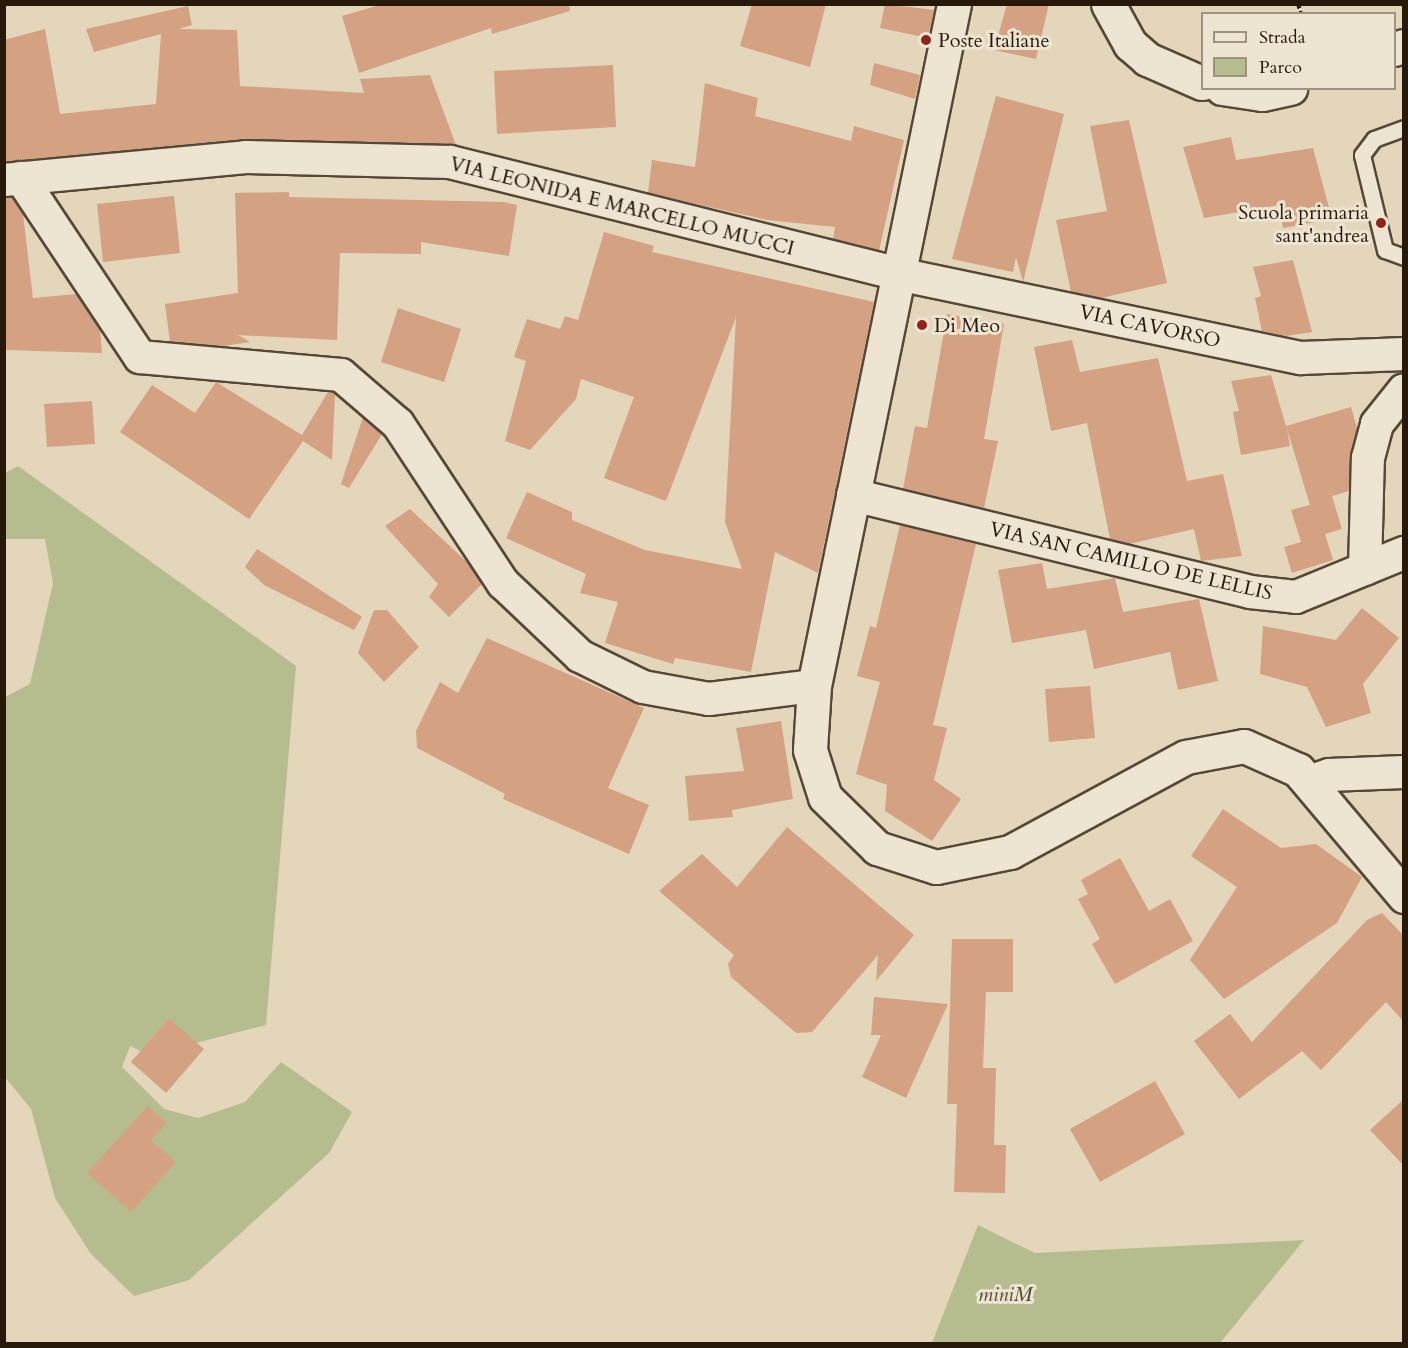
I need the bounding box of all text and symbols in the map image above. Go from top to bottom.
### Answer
legend [1201,12,1396,90]
text: Strada [1259,25,1305,50]
place label: Poste Italiane [938,28,1050,52]
marker: Poste Italiane [919,33,933,47]
text: Parco [1259,55,1302,80]
street label: VIA LEONIDA E MARCELLO MUCCI [447,152,797,260]
place label: Scuola primaria sant'andrea [1238,200,1369,247]
marker: Scuola primaria sant'andrea [1374,216,1388,230]
street label: VIA CAVORSO [1077,299,1223,353]
place label: Di Meo [934,313,1000,337]
marker: Di Meo [915,318,929,332]
street label: VIA SAN CAMILLO DE LELLIS [987,517,1275,605]
park label: miniM [978,1282,1032,1306]

